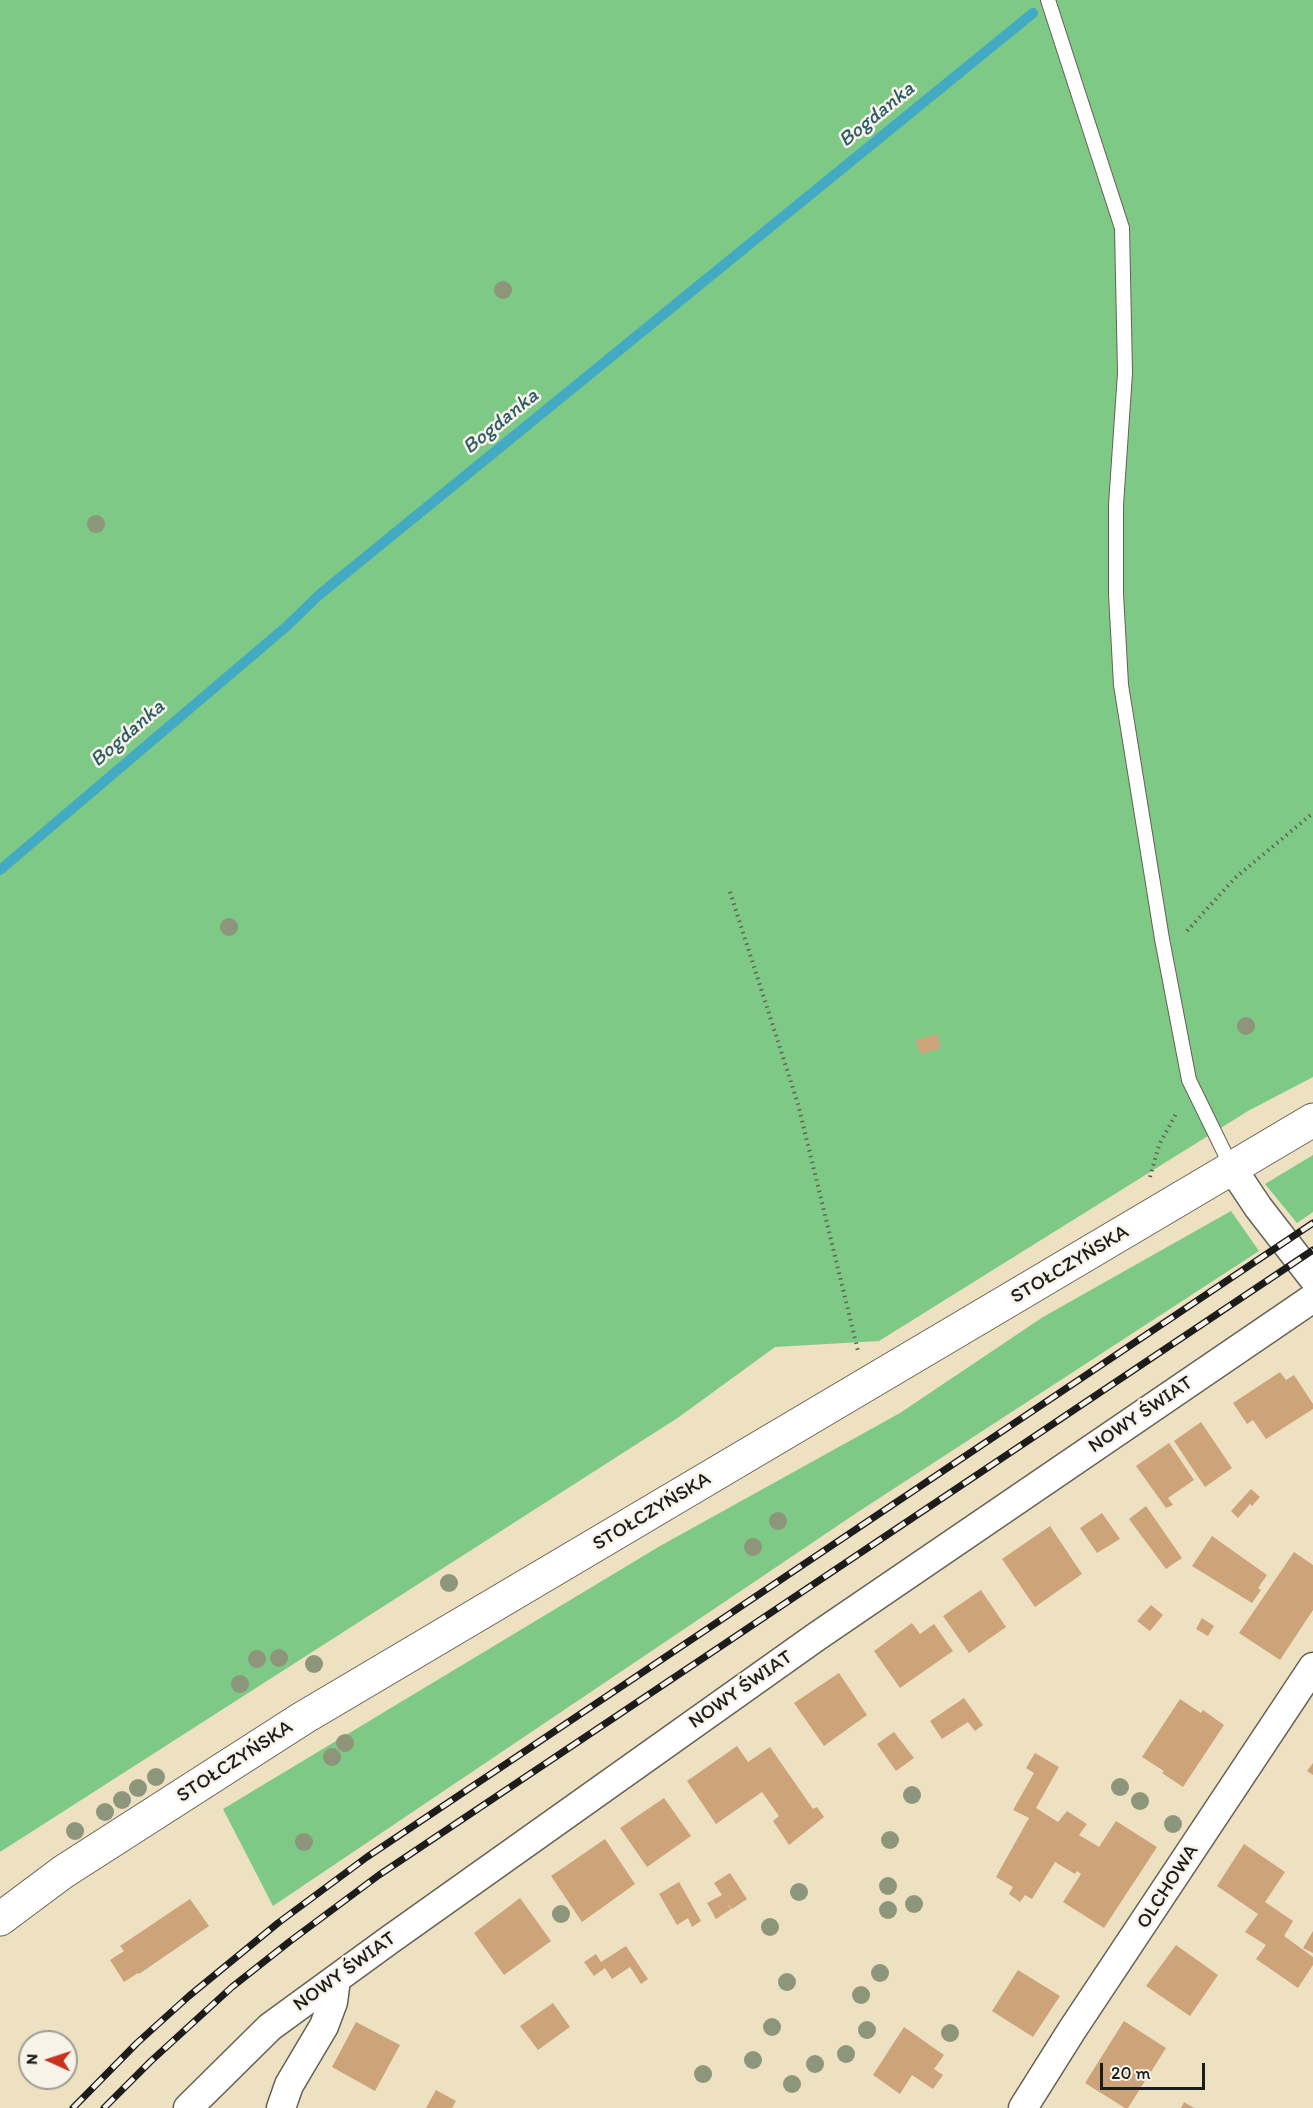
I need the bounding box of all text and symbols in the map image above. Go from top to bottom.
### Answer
water label: Bogdanka [834,77,920,153]
water label: Bogdanka [458,384,544,460]
water label: Bogdanka [86,695,170,773]
street label: STOŁCZYŃSKA [1007,1220,1133,1310]
street label: NOWY ŚWIAT [1084,1371,1198,1459]
street label: STOŁCZYŃSKA [589,1467,715,1557]
street label: NOWY ŚWIAT [685,1646,797,1734]
street label: STOŁCZYŃSKA [173,1716,297,1808]
street label: OLCHOWA [1132,1840,1204,1934]
street label: NOWY ŚWIAT [289,1927,401,2017]
north arrow [18,2030,78,2090]
scale bar [1103,2051,1208,2089]
text: N [22,2053,41,2065]
text: 20 m [1111,2062,1151,2084]

